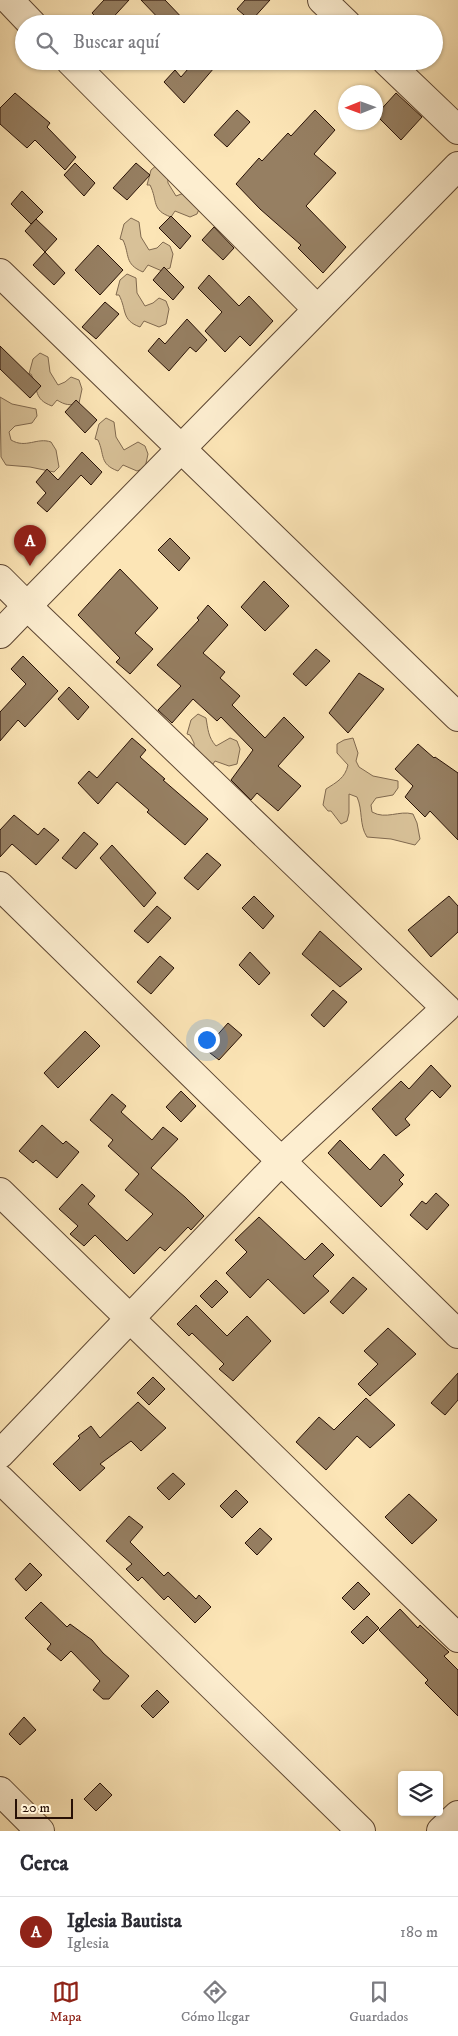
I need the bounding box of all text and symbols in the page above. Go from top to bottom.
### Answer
search box [15,15,443,70]
icon: search [33,29,61,57]
text: Buscar aquí [73,31,159,54]
north arrow [338,85,383,130]
pin: A [14,525,46,566]
your location [194,1027,220,1053]
map controls [398,1771,443,1816]
button: layers [398,1771,443,1816]
scale bar [15,1796,72,1819]
text: 20 m [22,1799,50,1817]
text: Cerca [20,1851,68,1877]
text: Iglesia Bautista [67,1910,182,1933]
text: A [31,1922,41,1942]
text: 180 m [400,1922,438,1942]
text: Iglesia [67,1933,109,1953]
tab: Mapa [50,1978,82,2026]
tab: Cómo llegar [181,1978,250,2026]
tab: Guardados [349,1978,408,2026]

